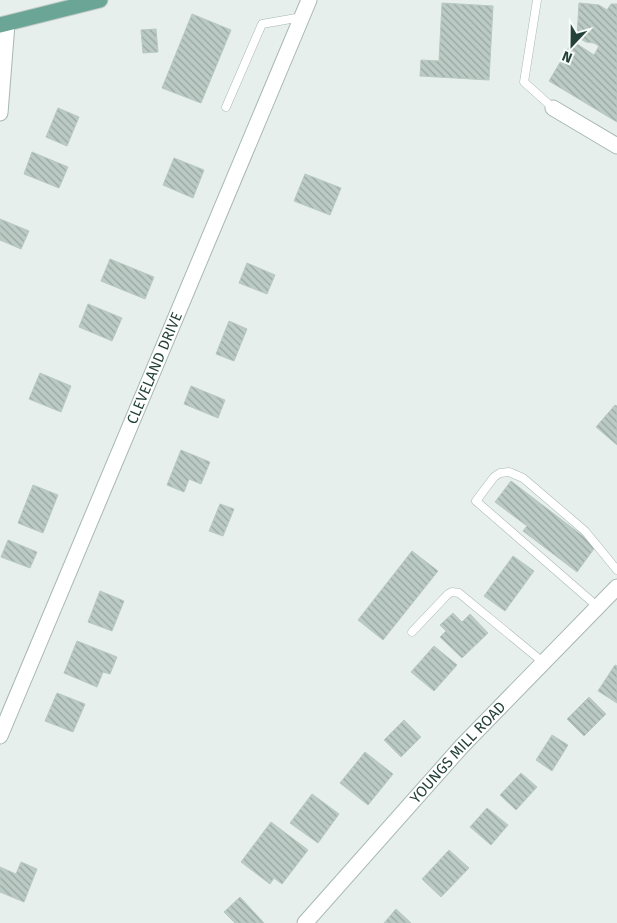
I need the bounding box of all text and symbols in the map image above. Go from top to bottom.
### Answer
north arrow [547,20,597,70]
text: N [560,47,575,66]
street label: CLEVELAND DRIVE [123,309,186,427]
street label: YOUNGS MILL ROAD [406,698,509,807]

